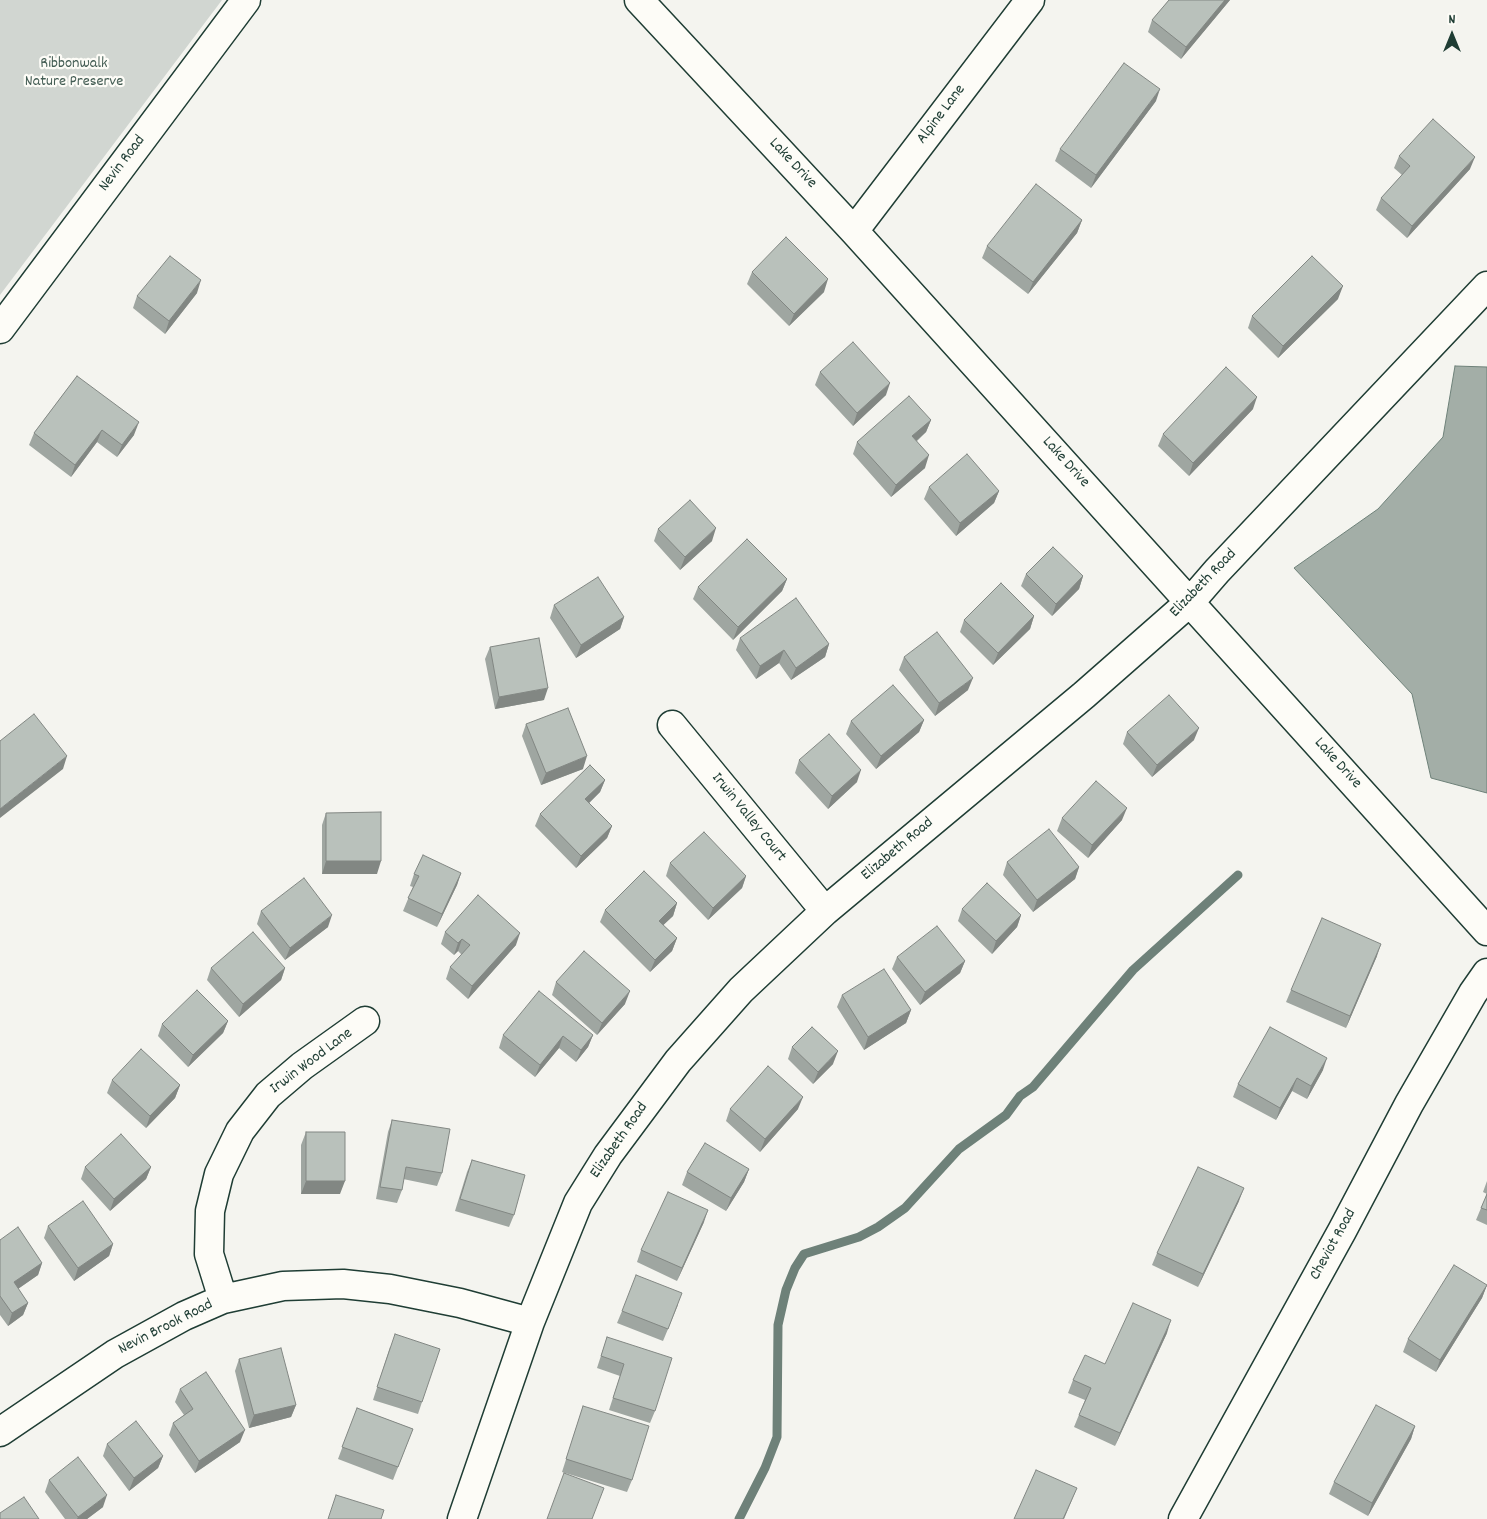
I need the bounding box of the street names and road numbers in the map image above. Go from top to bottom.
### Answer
street label: Alpine Lane [913,82,971,148]
street label: Nevin Road [96,132,150,196]
street label: Lake Drive [764,135,820,193]
street label: Lake Drive [1037,433,1093,493]
street label: Elizabeth Road [1166,546,1242,622]
street label: Lake Drive [1309,734,1365,794]
street label: Irwin Valley Court [706,770,790,866]
street label: Elizabeth Road [858,814,938,886]
street label: Irwin Wood Lane [267,1025,357,1099]
street label: Elizabeth Road [587,1099,653,1183]
street label: Cheviot Road [1307,1206,1361,1284]
street label: Nevin Brook Road [116,1296,216,1360]

